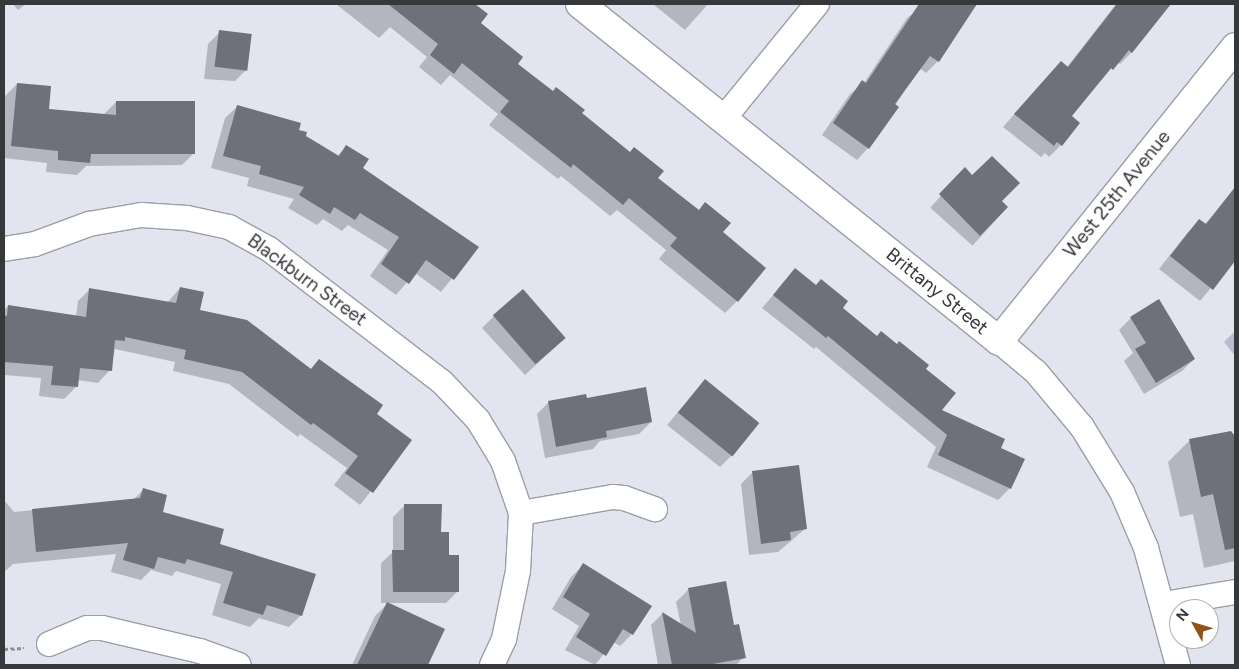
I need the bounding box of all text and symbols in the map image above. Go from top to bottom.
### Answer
street label: West 25th Avenue [1059,126,1175,262]
street label: Blackburn Street [243,229,371,331]
street label: Brittany Street [881,243,993,339]
north arrow [1169,599,1219,649]
text: N [1173,605,1193,624]

